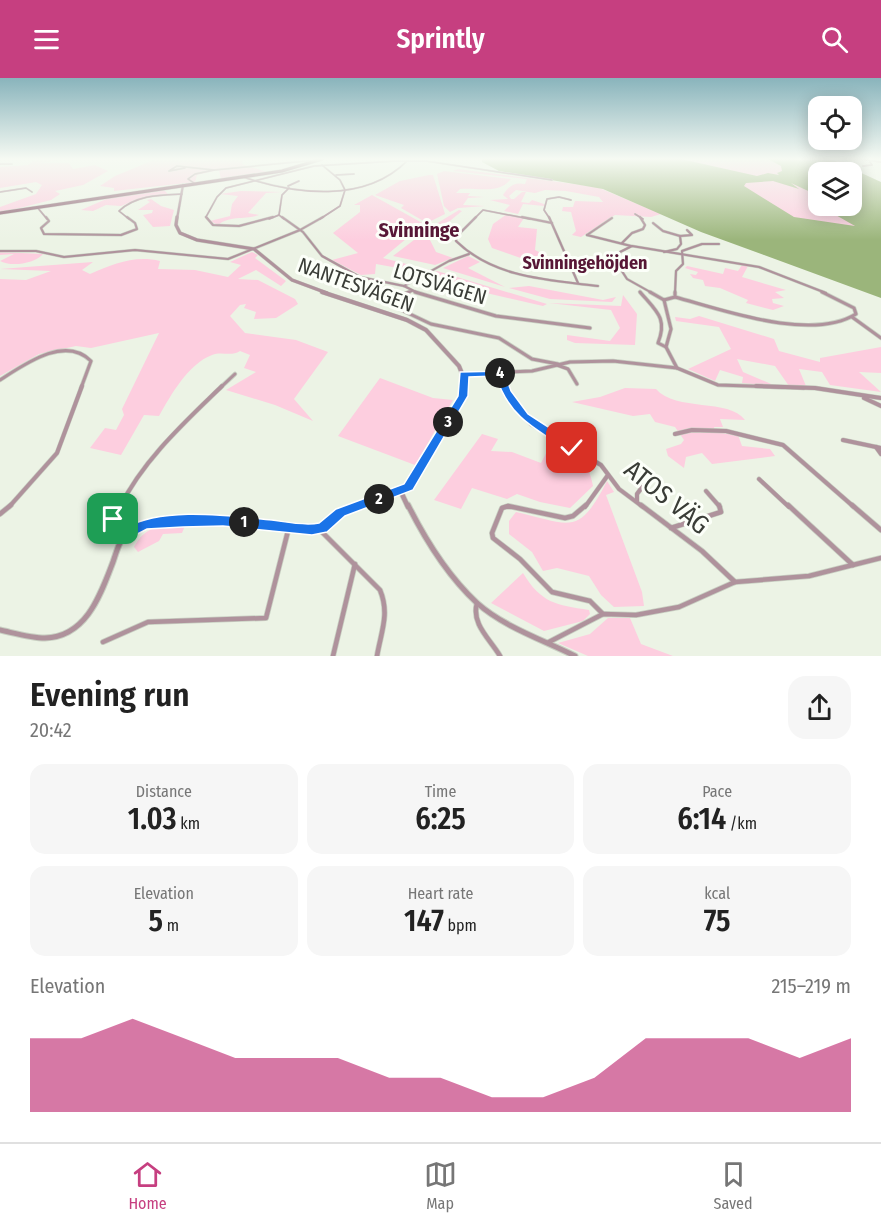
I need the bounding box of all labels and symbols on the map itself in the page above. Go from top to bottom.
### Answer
district label: Svinninge [378,218,460,242]
street label: NANTESVÄGEN [294,252,418,318]
district label: Svinningehöjden [523,252,648,274]
street label: LOTSVÄGEN [390,258,490,310]
pin: 4 [485,358,515,388]
pin: 3 [433,407,463,437]
pin [546,422,597,473]
street label: ATOS VÄG [618,454,715,541]
pin: 2 [364,484,394,514]
pin [87,493,138,544]
pin: 1 [229,507,259,537]

